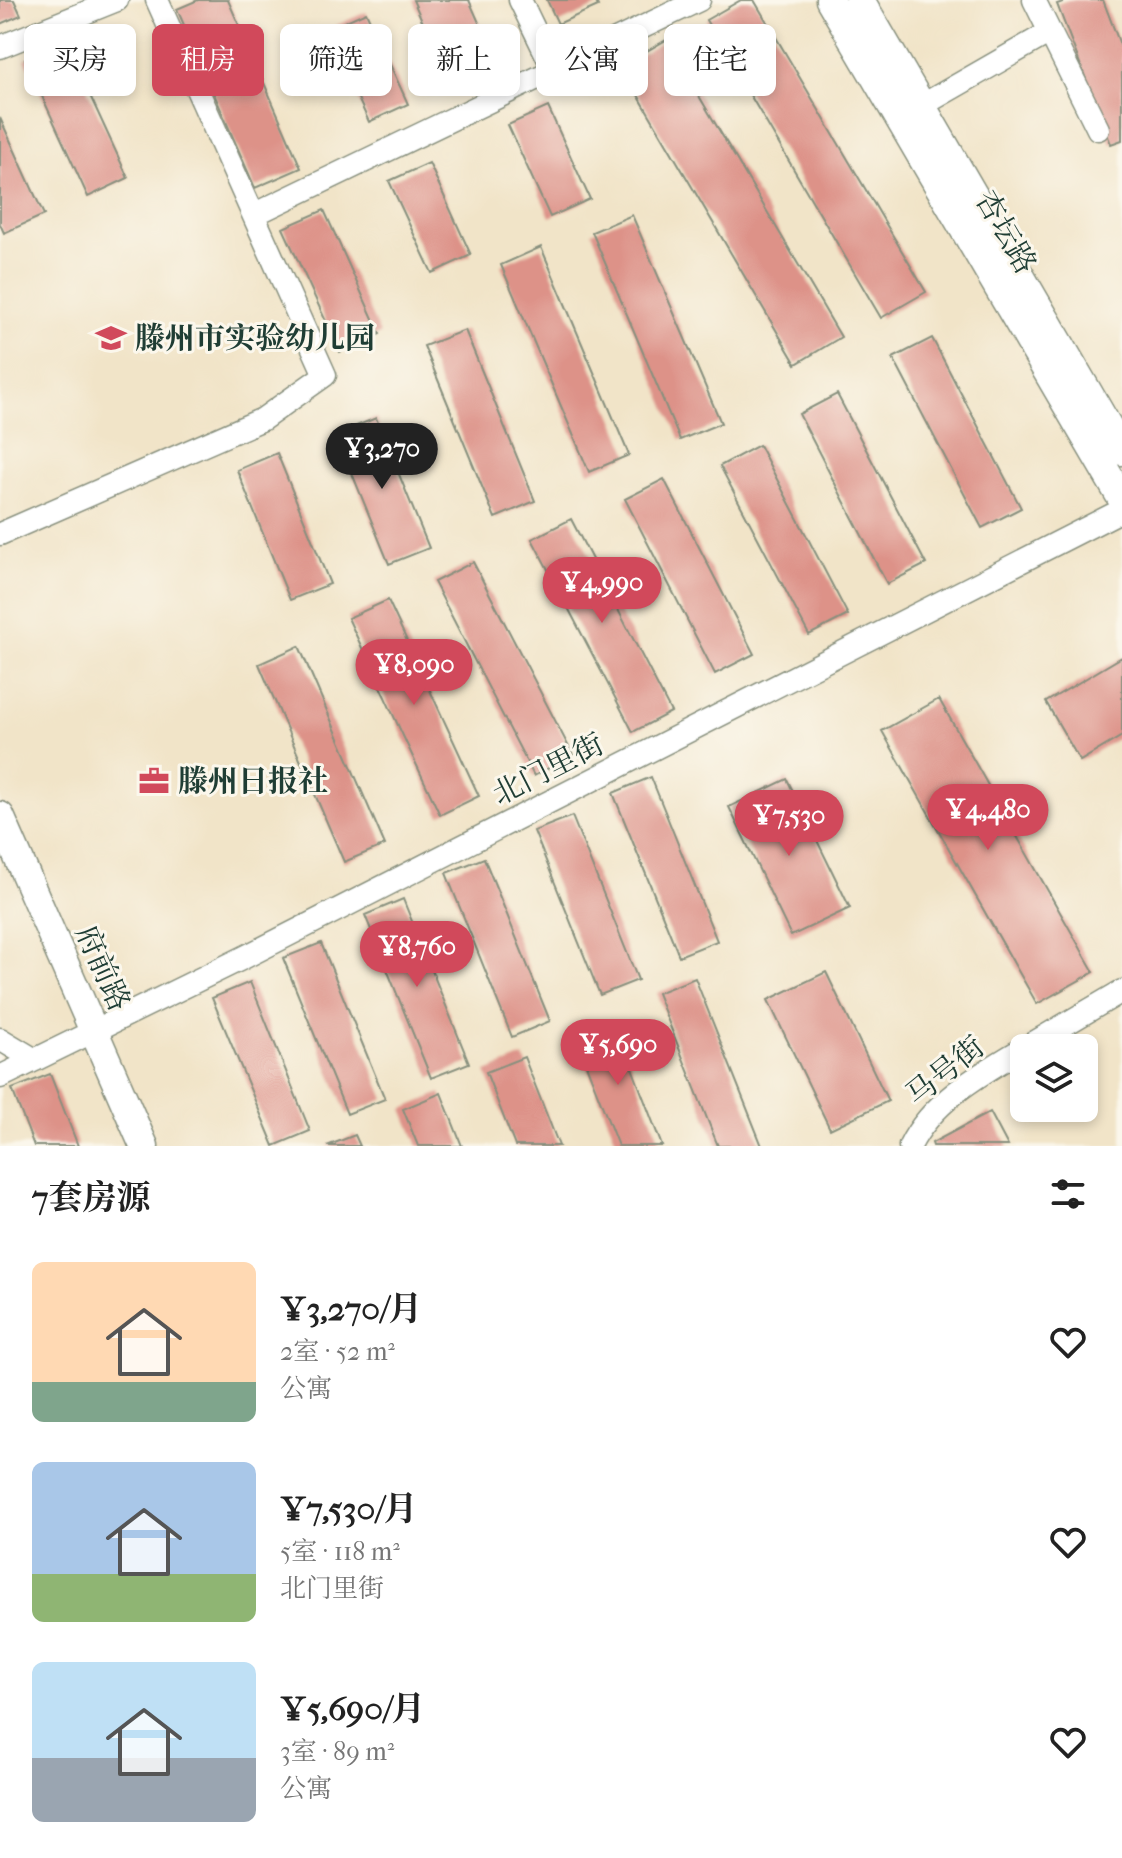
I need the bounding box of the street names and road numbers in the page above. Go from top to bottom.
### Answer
street label: 杏坛路 [968,185,1043,280]
street label: 北门里街 [487,727,610,812]
street label: 府前路 [68,920,137,1016]
street label: 马号街 [899,1029,991,1113]

